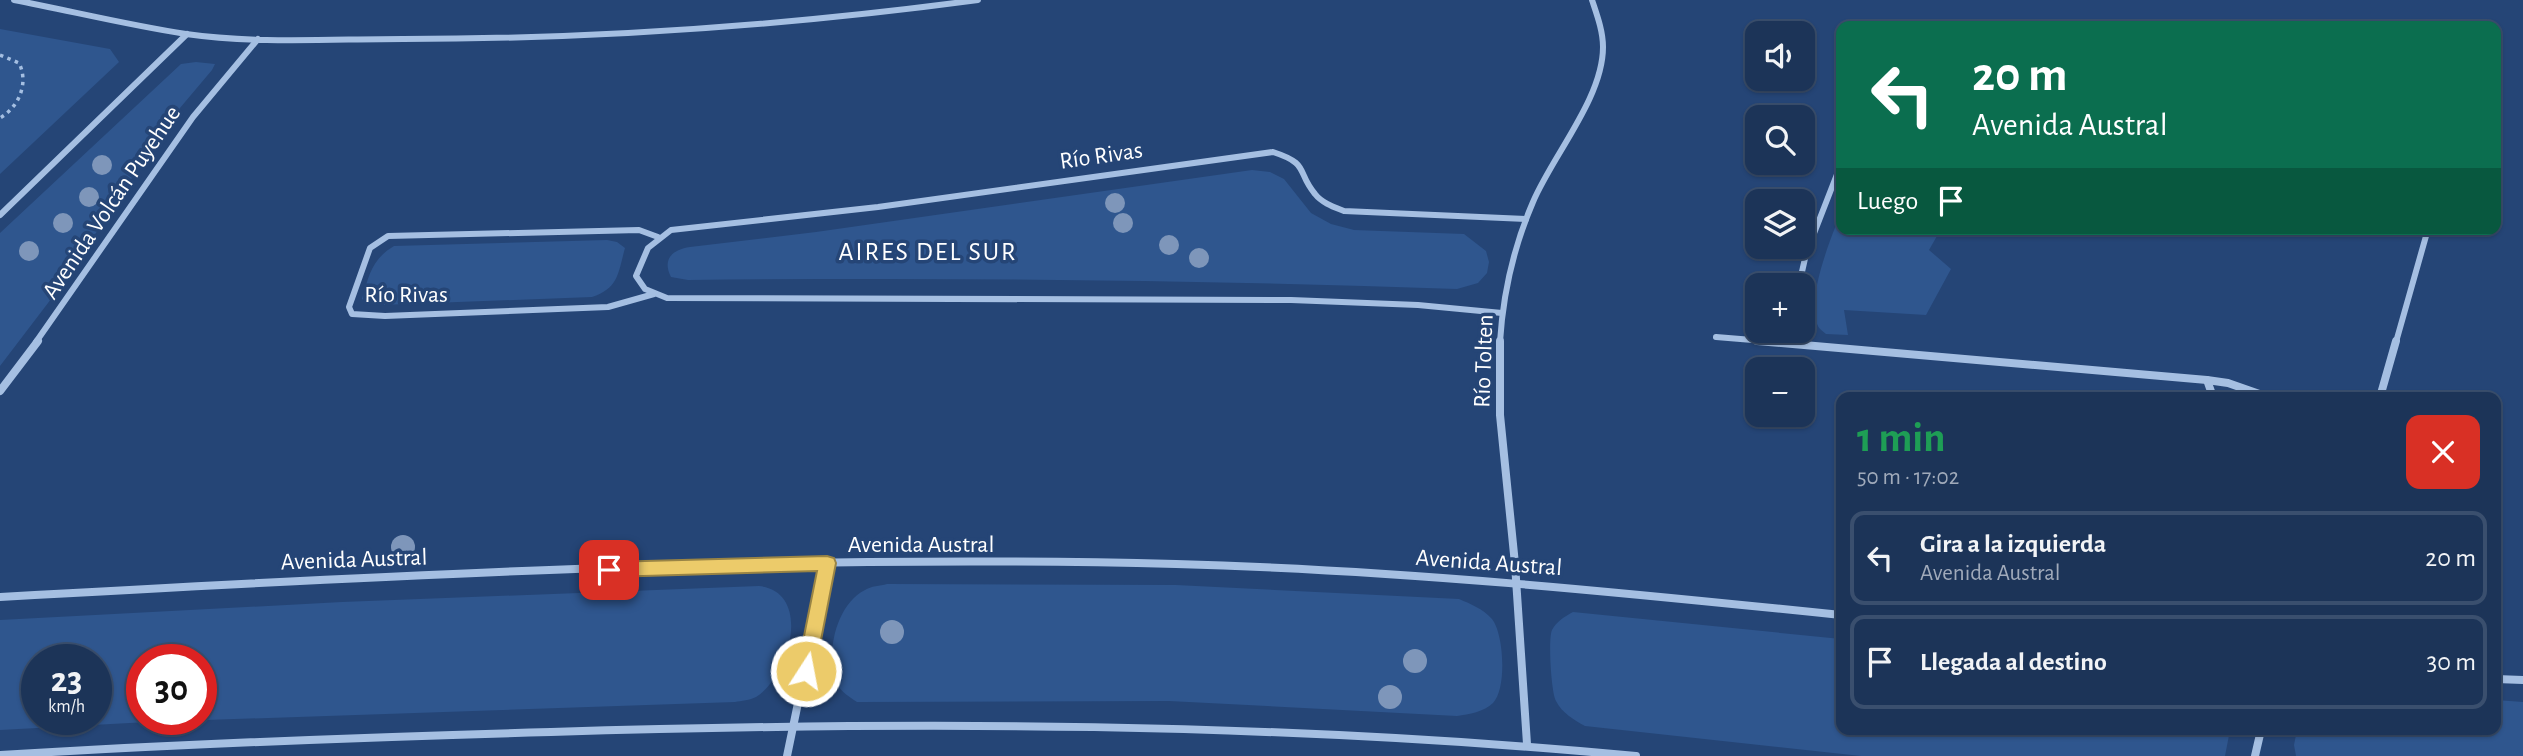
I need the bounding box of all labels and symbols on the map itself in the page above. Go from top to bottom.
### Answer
street label: Avenida Volcán Puyehue [38,102,185,303]
street label: Río Rivas [1058,138,1144,174]
district label: AIRES DEL SUR [839,239,1017,265]
street label: Río Rivas [364,283,448,307]
street label: Río Tolten [1470,314,1498,408]
street label: Avenida Austral [848,533,994,557]
pin [579,540,639,600]
street label: Avenida Austral [280,545,428,575]
street label: Avenida Austral [1415,546,1563,580]
position arrow [769,634,843,708]
speed limit sign: 30 [126,644,217,735]

